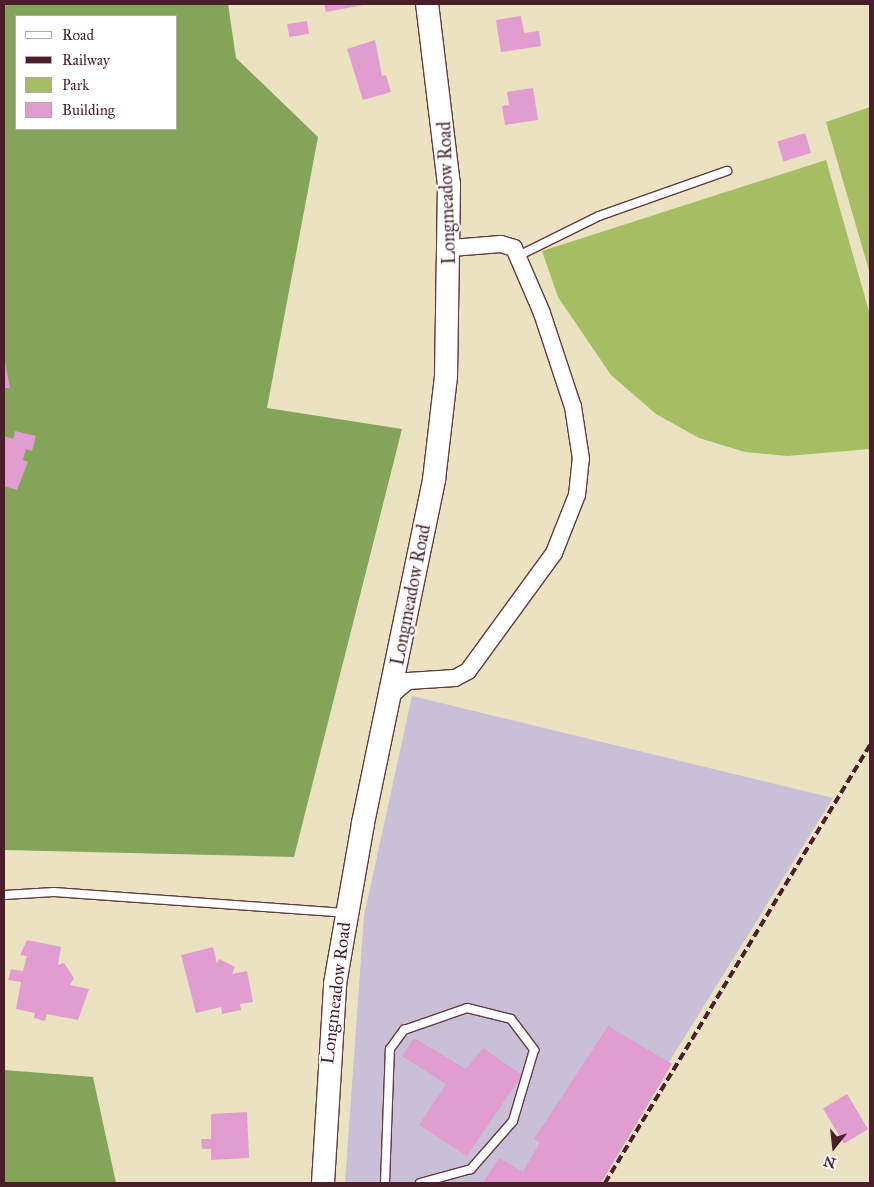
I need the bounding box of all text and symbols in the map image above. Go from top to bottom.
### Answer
legend [15,15,178,130]
text: Road [62,26,94,44]
text: Railway [62,51,110,69]
text: Park [62,76,89,94]
text: Building [62,101,115,119]
street label: Longmeadow Road [434,121,460,265]
street label: Longmeadow Road [387,523,435,667]
street label: Longmeadow Road [317,921,355,1065]
north arrow [809,1122,859,1172]
text: N [822,1152,838,1172]

